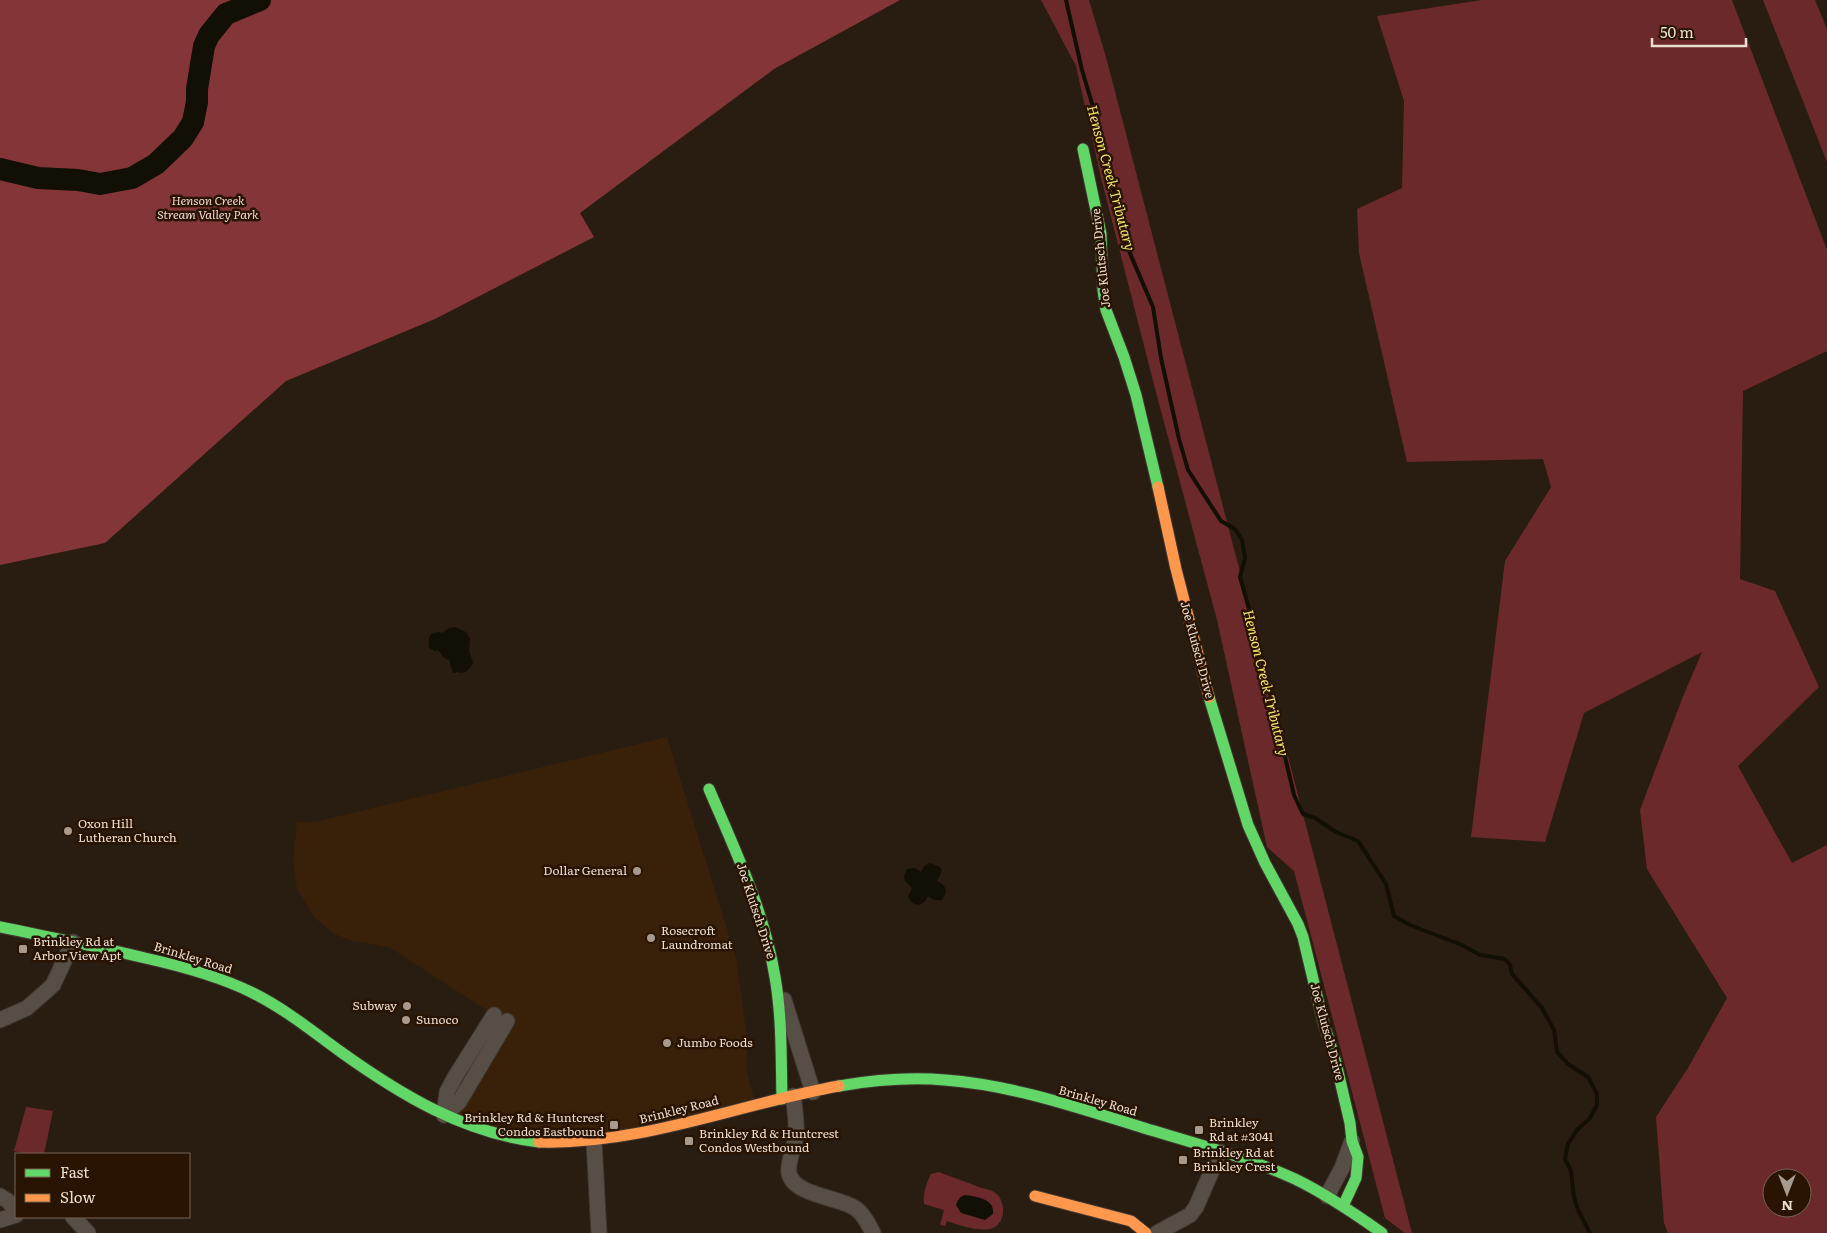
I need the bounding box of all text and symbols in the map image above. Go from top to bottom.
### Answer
scale bar [1652,15,1746,47]
text: 50 m [1660,20,1694,43]
water label: Henson Creek Tributary [1083,103,1141,253]
park label: Henson Creek Stream Valley Park [157,191,259,223]
street label: Joe Klutsch Drive [1086,208,1114,309]
street label: Joe Klutsch Drive [1176,599,1220,700]
water label: Henson Creek Tributary [1239,607,1295,758]
place label: Oxon Hill Lutheran Church [78,814,177,846]
marker: Oxon Hill Lutheran Church [62,825,74,837]
street label: Joe Klutsch Drive [733,860,781,961]
place label: Dollar General [543,861,627,879]
marker: Dollar General [631,865,643,877]
place label: Rosecroft Laundromat [661,921,733,953]
place label: Brinkley Rd at Arbor View Apt [33,932,122,964]
marker: Rosecroft Laundromat [645,932,657,944]
street label: Brinkley Road [152,937,235,978]
marker: Brinkley Rd at Arbor View Apt [17,943,29,955]
street label: Joe Klutsch Drive [1306,981,1350,1082]
place label: Subway [352,996,397,1014]
marker: Subway [401,1000,413,1012]
place label: Sunoco [416,1010,459,1028]
marker: Sunoco [400,1014,412,1026]
place label: Jumbo Foods [677,1033,753,1051]
marker: Jumbo Foods [661,1037,673,1049]
street label: Brinkley Road [1057,1080,1140,1120]
street label: Brinkley Road [637,1090,721,1128]
place label: Brinkley Rd & Huntcrest Condos Eastbound [464,1108,605,1140]
place label: Brinkley Rd at #3041 [1209,1113,1274,1145]
marker: Brinkley Rd & Huntcrest Condos Eastbound [608,1119,620,1131]
place label: Brinkley Rd & Huntcrest Condos Westbound [699,1124,839,1156]
marker: Brinkley Rd at #3041 [1193,1124,1205,1136]
marker: Brinkley Rd & Huntcrest Condos Westbound [683,1135,695,1147]
place label: Brinkley Rd at Brinkley Crest [1193,1143,1275,1175]
legend [15,1153,190,1218]
marker: Brinkley Rd at Brinkley Crest [1177,1154,1189,1166]
text: Fast [60,1160,89,1183]
north arrow [1762,1168,1812,1218]
text: Slow [60,1185,95,1208]
text: N [1781,1197,1793,1217]

